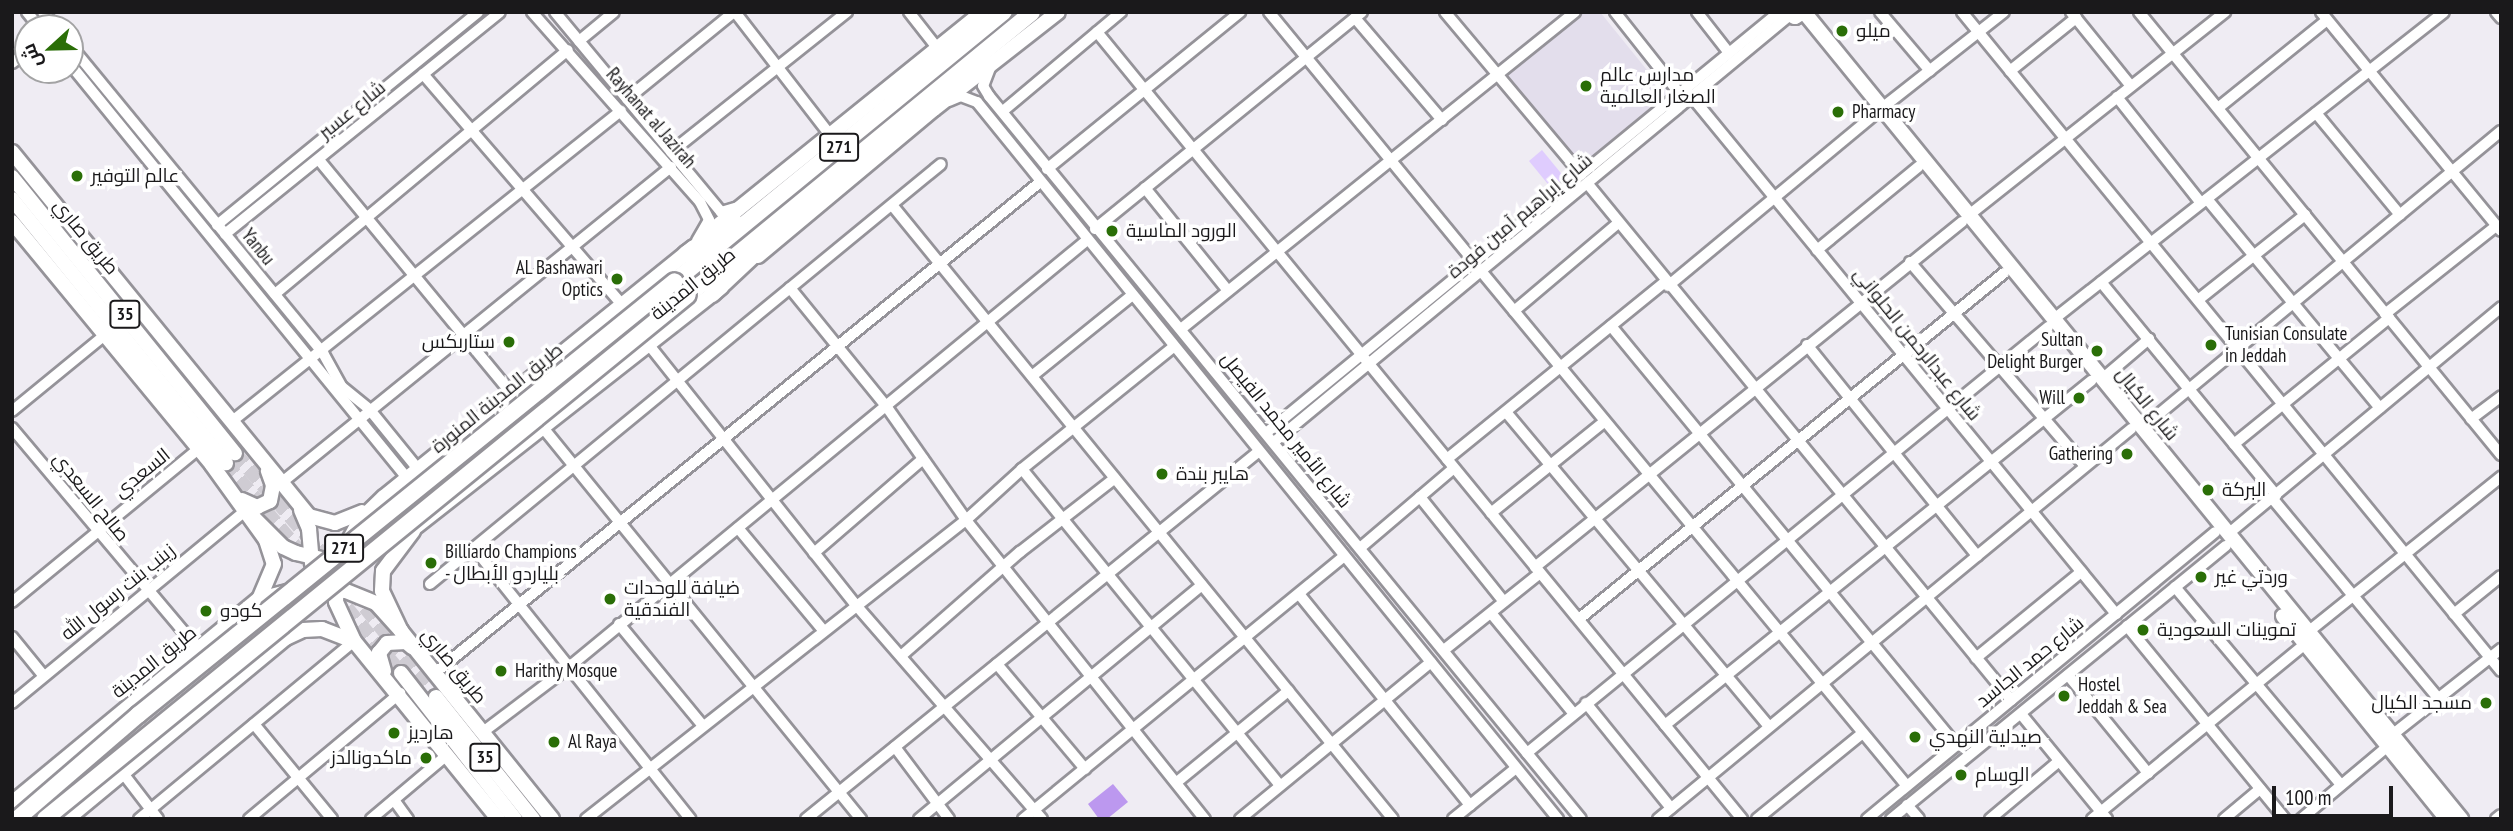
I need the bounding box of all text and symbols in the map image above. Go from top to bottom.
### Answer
north arrow [14,14,84,84]
place label: ميلو [1856,20,1891,42]
marker: ميلو [1834,23,1850,39]
text: ش [16,40,47,72]
street label: Rayhanat al Jazirah [601,63,701,173]
place label: مدارس عالم الصغار العالمية [1600,64,1716,108]
street label: شارع عسير [314,76,390,144]
marker: مدارس عالم الصغار العالمية [1578,78,1594,94]
place label: Pharmacy [1852,101,1915,123]
marker: Pharmacy [1830,104,1846,120]
road number: 271 [818,132,860,162]
street label: شارع إبراهيم آمين فودة [1443,149,1597,283]
place label: عالم التوفير [91,165,179,187]
marker: عالم التوفير [69,168,85,184]
street label: طريق صاري [49,195,123,279]
place label: الورود الماسية [1126,220,1237,242]
marker: الورود الماسية [1104,223,1120,239]
street label: Yanbu [237,224,279,270]
street label: طريق المدينة [646,243,740,325]
place label: AL Bashawari Optics [515,257,603,301]
street label: شارع عبدالرحمن الحلواني [1848,263,1986,425]
marker: AL Bashawari Optics [609,271,625,287]
road number: 35 [109,300,141,328]
place label: Tunisian Consulate in Jeddah [2225,323,2347,367]
place label: Sultan Delight Burger [1987,329,2083,373]
place label: ستاربكس [422,331,495,353]
marker: ستاربكس [501,334,517,350]
marker: Tunisian Consulate in Jeddah [2203,337,2219,353]
street label: طريق المدينة المنورة [427,338,567,458]
marker: Sultan Delight Burger [2089,343,2105,359]
street label: شارع الأمير محمد الفيصل [1216,347,1356,513]
street label: شارع الكيال [2111,363,2183,445]
place label: Will [2039,387,2065,409]
marker: Will [2071,390,2087,406]
street label: السعدي [109,443,175,503]
place label: Gathering [2049,443,2113,465]
marker: Gathering [2119,446,2135,462]
street label: صالح السعدي [48,448,134,546]
place label: هايبر بندة [1176,463,1249,485]
marker: هايبر بندة [1154,466,1170,482]
place label: البركة [2222,479,2266,501]
marker: البركة [2200,482,2216,498]
road number: 271 [323,534,365,562]
street label: زينب بنت رسول الله [56,539,180,645]
place label: Billiardo Champions - بلياردو الأبطال [445,541,577,585]
marker: Billiardo Champions - بلياردو الأبطال [423,555,439,571]
place label: وردتي غير [2215,566,2288,588]
marker: وردتي غير [2193,569,2209,585]
place label: ضيافة للوحدات الفندقية [624,577,740,621]
marker: ضيافة للوحدات الفندقية [602,591,618,607]
place label: كودو [220,600,262,622]
marker: كودو [198,603,214,619]
street label: شارع حمد الجاسد [1972,612,2088,712]
place label: تموينات السعودية [2157,619,2296,641]
street label: طريق المدينة [107,621,201,703]
marker: تموينات السعودية [2135,622,2151,638]
street label: طريق صاري [417,624,491,708]
place label: Harithy Mosque [515,660,618,682]
marker: Harithy Mosque [493,663,509,679]
place label: Hostel Jeddah & Sea [2078,674,2167,718]
marker: Hostel Jeddah & Sea [2056,688,2072,704]
place label: مسجد الكيال [2371,692,2472,714]
marker: مسجد الكيال [2478,695,2494,711]
place label: هارديز [408,722,454,744]
marker: هارديز [386,725,402,741]
place label: صيدلية النهدي [1929,726,2042,748]
marker: صيدلية النهدي [1907,729,1923,745]
place label: Al Raya [568,731,617,753]
marker: Al Raya [546,734,562,750]
road number: 35 [469,742,501,772]
place label: ماكدونالدز [331,747,412,769]
marker: ماكدونالدز [418,750,434,766]
place label: الوسام [1975,764,2030,786]
marker: الوسام [1953,767,1969,783]
scale bar [2275,772,2396,816]
text: 100 m [2285,784,2331,811]

